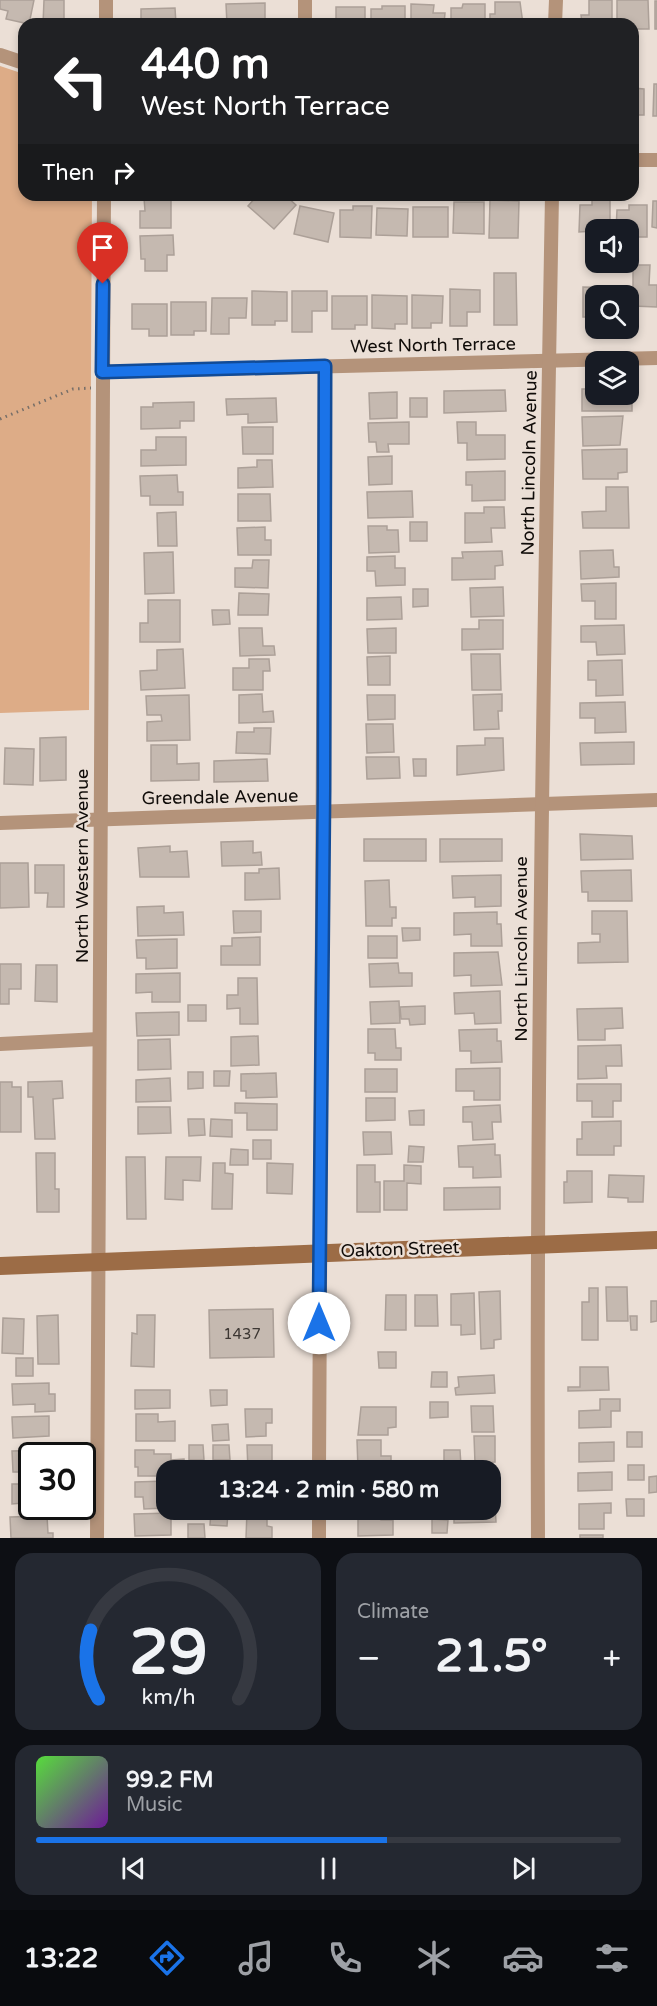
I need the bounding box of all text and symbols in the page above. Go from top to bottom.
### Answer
text: 440 m [141,39,270,90]
icon: left [42,42,120,120]
text: West North Terrace [141,90,390,123]
icon: right [107,156,140,189]
text: Then [42,160,95,186]
map controls [585,219,639,405]
button: sound [585,219,639,273]
pin [77,222,128,284]
icon: arrive [86,231,119,264]
button: search [585,285,639,339]
street label: West North Terrace [350,333,516,357]
button: layers [585,351,639,405]
street label: North Lincoln Avenue [516,370,542,556]
street label: North Western Avenue [71,769,93,963]
street label: Greendale Avenue [141,785,299,809]
street label: North Lincoln Avenue [510,856,532,1042]
street label: Oakton Street [340,1236,460,1262]
position arrow [287,1291,351,1355]
house number: 1437 [223,1325,261,1343]
speed limit sign: 30 [18,1442,96,1520]
text: 13:24 · 2 min · 580 m [218,1477,439,1503]
text: Climate [357,1600,429,1624]
text: 29 [129,1616,207,1691]
text: 21.5° [435,1630,548,1684]
text: − [357,1639,381,1678]
text: + [602,1639,621,1678]
text: km/h [141,1684,195,1710]
text: 99.2 FM [126,1767,214,1793]
text: Music [126,1793,182,1817]
icon: previous [117,1852,150,1885]
icon: pause [312,1852,345,1885]
icon: next [507,1852,540,1885]
icon: directions [146,1937,188,1979]
icon: music [235,1937,277,1979]
icon: phone [324,1937,366,1979]
icon: climate [413,1937,455,1979]
icon: car [502,1937,544,1979]
icon: filters [591,1937,633,1979]
text: 13:22 [24,1942,98,1975]

